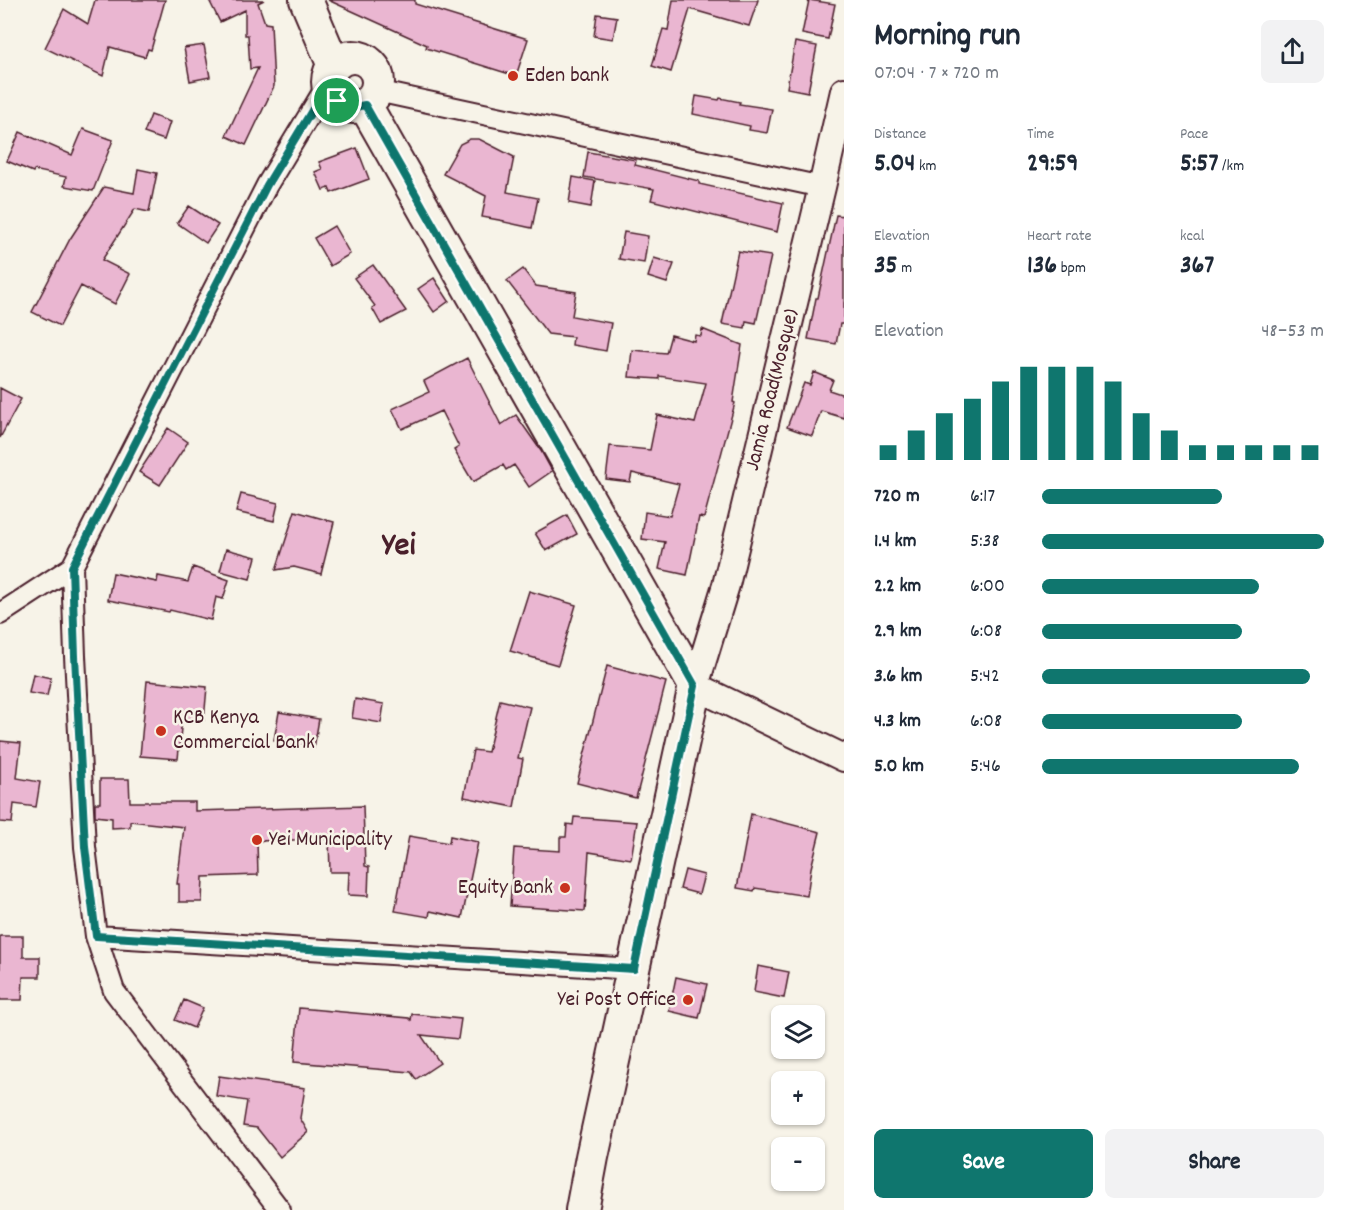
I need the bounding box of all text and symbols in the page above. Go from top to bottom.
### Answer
text: Morning run [874,14,1021,61]
button: share [1261,20,1324,83]
text: 07:04 · 7 × 720 m [874,60,999,88]
place label: Eden bank [525,61,609,92]
marker: Eden bank [506,69,520,83]
pin [311,75,362,126]
icon: arrive [320,84,353,117]
text: Distance [874,123,926,146]
text: Time [1027,123,1054,146]
text: Pace [1180,123,1208,146]
text: 5.04 [874,146,915,183]
text: 29:59 [1027,146,1079,183]
text: 5:57 [1180,146,1218,183]
text: km [915,155,937,178]
text: /km [1218,155,1244,178]
text: Elevation [874,225,930,248]
text: Heart rate [1027,225,1092,248]
text: kcal [1180,225,1204,248]
text: 35 [874,248,898,285]
text: 136 [1027,248,1057,285]
text: 367 [1180,248,1214,285]
text: m [898,257,912,280]
text: bpm [1057,257,1086,280]
street label: Jamia Road(Mosque) [738,306,808,474]
text: Elevation [874,318,944,346]
text: 48–53 m [1261,318,1324,346]
text: 720 m [874,483,920,511]
text: 6:17 [970,483,995,511]
district label: Yei [381,523,417,572]
text: 1.4 km [874,528,917,556]
text: 5:38 [970,528,999,556]
text: 2.2 km [874,573,921,601]
text: 6:00 [970,573,1005,601]
text: 2.9 km [874,618,922,646]
text: 6:08 [970,618,1002,646]
text: 3.6 km [874,663,923,691]
text: 5:42 [970,663,1000,691]
place label: KCB Kenya Commercial Bank [173,703,315,759]
text: 4.3 km [874,708,921,736]
text: 6:08 [970,708,1002,736]
marker: KCB Kenya Commercial Bank [154,724,168,738]
text: 5.0 km [874,753,924,781]
text: 5:46 [970,753,1001,781]
place label: Yei Municipality [269,825,393,856]
marker: Yei Municipality [250,833,264,847]
place label: Equity Bank [458,873,553,904]
marker: Equity Bank [558,881,572,895]
place label: Yei Post Office [558,985,676,1016]
marker: Yei Post Office [681,993,695,1007]
map controls [771,1005,825,1191]
button: layers [771,1005,825,1059]
button: + [771,1071,825,1125]
button: Save [874,1129,1093,1198]
button: Share [1105,1129,1324,1198]
button: − [771,1137,825,1191]

